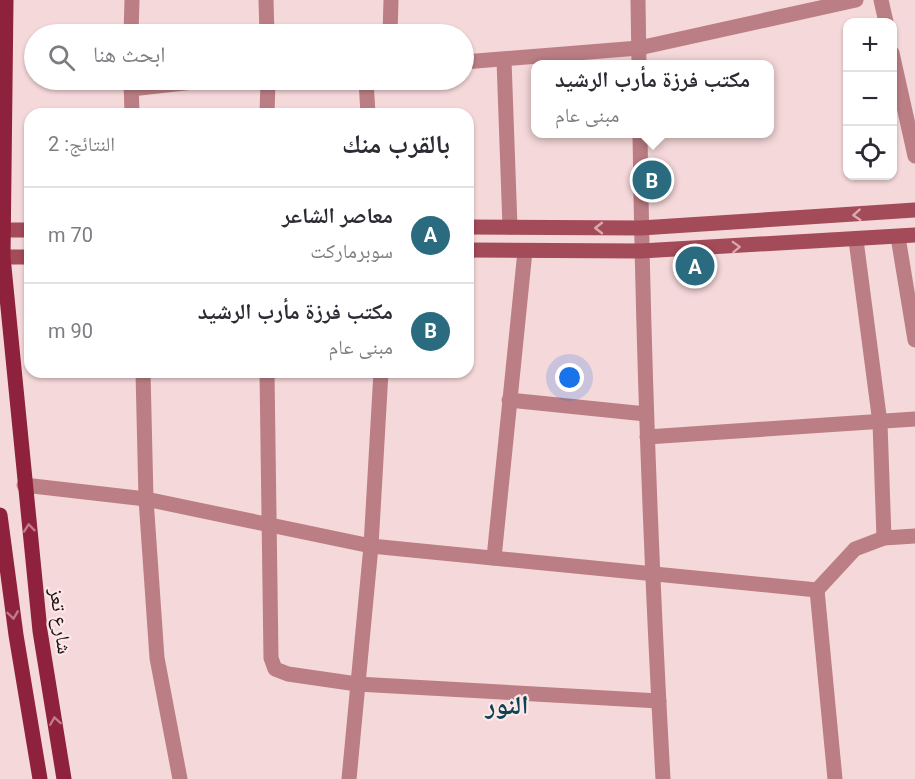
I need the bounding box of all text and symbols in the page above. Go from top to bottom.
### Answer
map controls [843,18,897,180]
button: + [843,18,897,72]
search box [24,24,474,90]
icon: search [45,41,78,74]
text: ابحث هنا [93,42,166,67]
popup [531,60,774,138]
text: مكتب فرزة مأرب الرشيد [555,67,750,92]
button: − [843,72,897,126]
text: مبنى عام [555,103,619,127]
button: locate [843,126,897,180]
text: بالقرب منك [342,129,450,159]
text: النتائج: 2 [48,132,115,156]
pin: B [632,158,672,202]
text: معاصر الشاعر [282,203,393,228]
one-way arrow [852,208,861,221]
one-way arrow [595,222,604,234]
text: 70 m [48,223,93,247]
text: A [424,223,437,247]
text: سوبرماركت [310,239,393,263]
one-way arrow [732,240,741,253]
pin: A [676,244,714,288]
text: مكتب فرزة مأرب الرشيد [198,299,393,324]
text: 90 m [48,319,93,343]
text: B [424,319,437,343]
text: مبنى عام [329,335,393,359]
your location [555,363,584,392]
one-way arrow [23,524,35,533]
street label: شارع تعز [44,586,77,655]
one-way arrow [7,610,19,619]
district label: النور [484,690,529,720]
one-way arrow [49,717,61,726]

